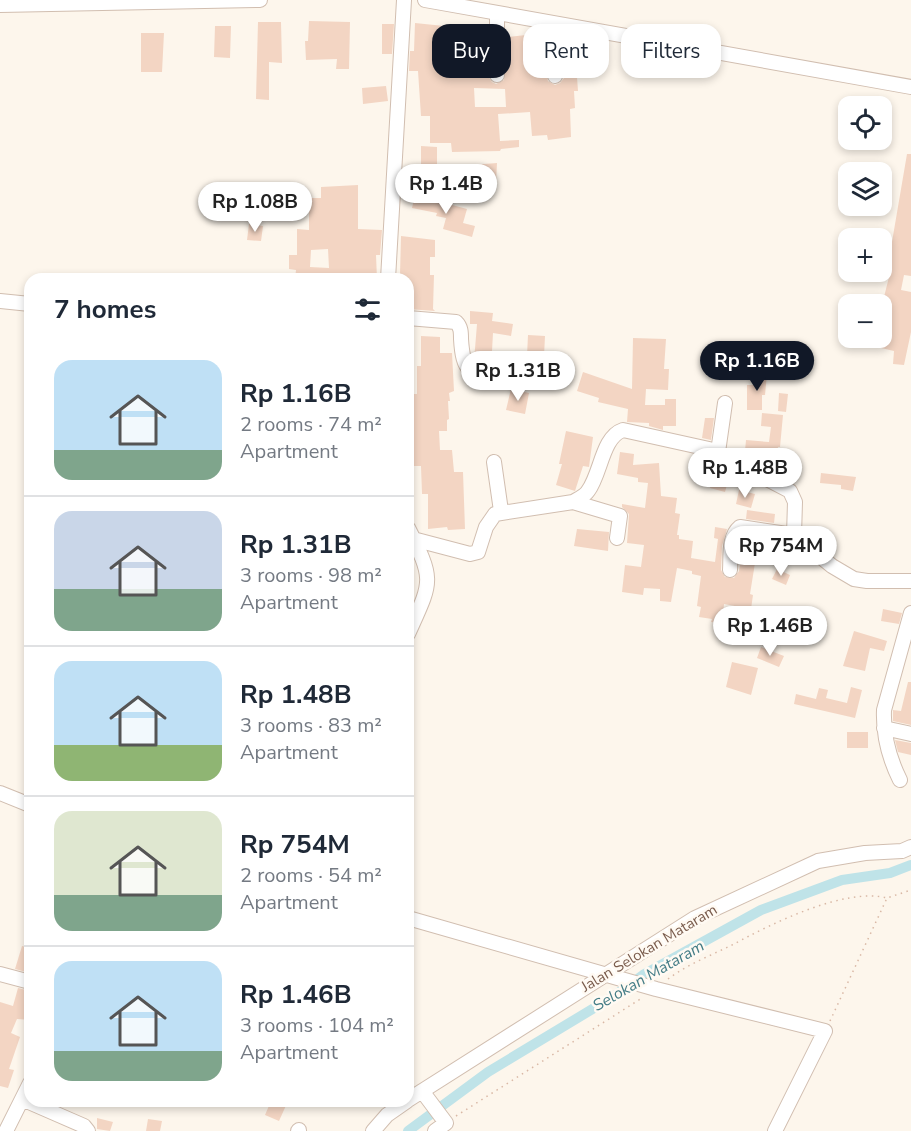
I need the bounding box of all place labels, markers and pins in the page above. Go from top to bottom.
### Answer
pin: Rp 1.4B [391,164,501,215]
pin: Rp 1.08B [193,182,317,233]
pin: Rp 1.16B [695,341,819,392]
pin: Rp 1.31B [456,351,580,402]
pin: Rp 1.48B [683,448,807,499]
pin: Rp 754M [726,526,836,577]
pin: Rp 1.46B [708,606,832,657]

